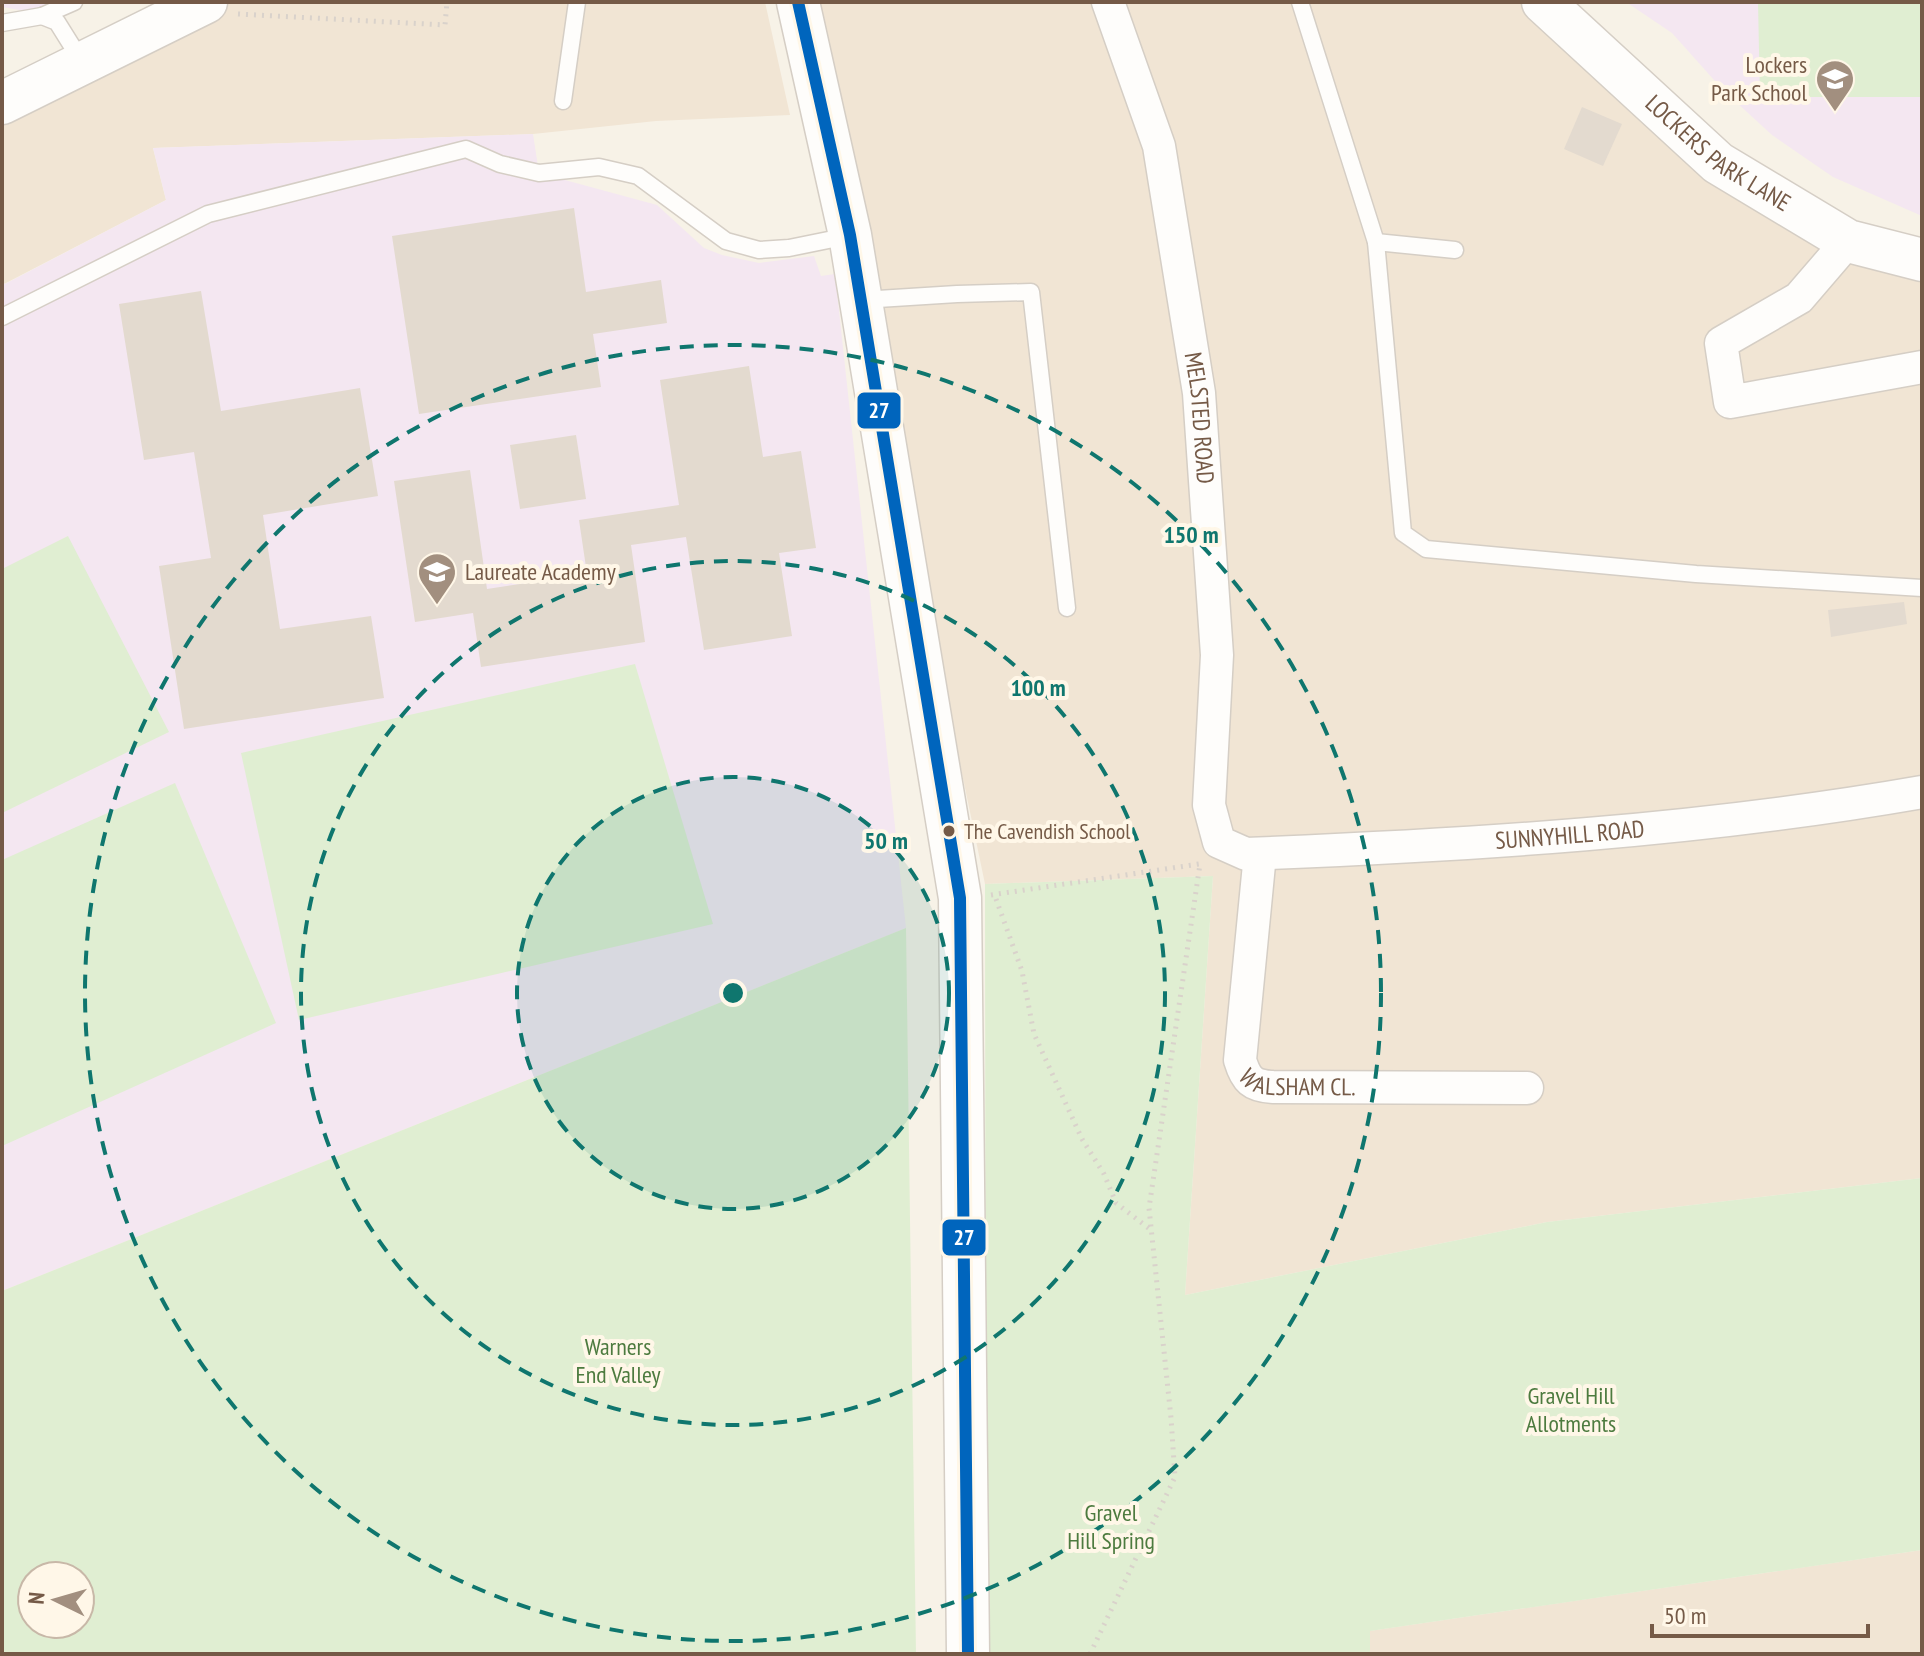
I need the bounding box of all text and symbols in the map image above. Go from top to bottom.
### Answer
place label: Lockers Park School [1711,49,1807,108]
school or university icon: Lockers Park School [1814,58,1856,113]
street label: LOCKERS PARK LANE [1639,88,1796,218]
street label: MELSTED ROAD [1178,350,1221,485]
line badge: 27 [856,391,902,430]
text: 27 [868,396,890,424]
text: 150 m [1163,519,1219,550]
school or university icon: Laureate Academy [416,551,458,606]
place label: Laureate Academy [465,556,616,587]
text: 100 m [1010,672,1066,703]
street label: SUNNYHILL ROAD [1494,813,1646,856]
place label: The Cavendish School [964,817,1131,845]
marker: The Cavendish School [941,823,957,839]
text: 50 m [864,825,908,856]
centre of rings [719,979,747,1007]
street label: WALSHAM CL. [1232,1062,1356,1102]
line badge: 27 [941,1218,987,1257]
text: 27 [953,1223,975,1251]
park label: Warners End Valley [575,1331,661,1390]
park label: Gravel Hill Allotments [1526,1380,1616,1439]
park label: Gravel Hill Spring [1067,1497,1155,1556]
north arrow [16,1560,96,1640]
scale bar [1652,1588,1868,1638]
text: N [22,1591,51,1605]
text: 50 m [1664,1600,1706,1631]

